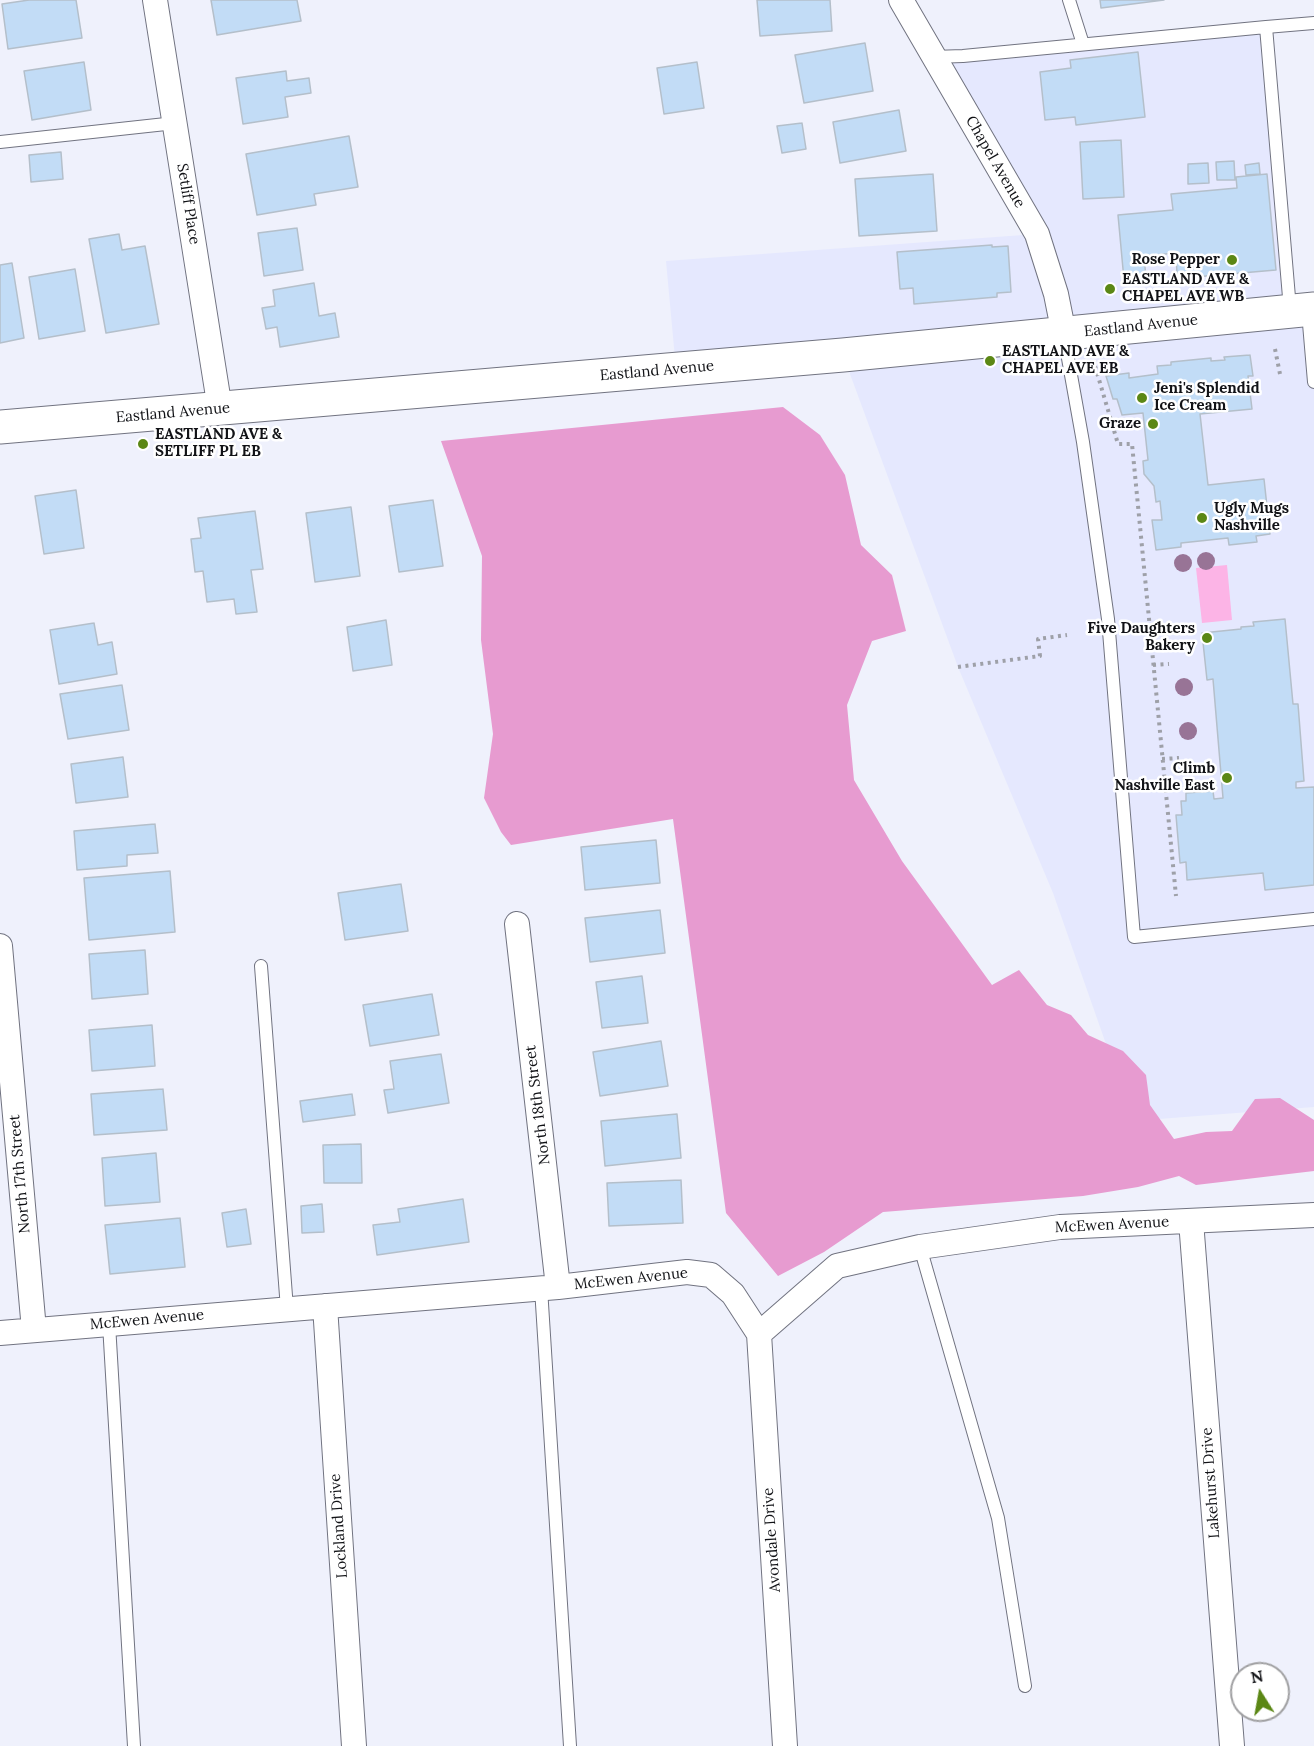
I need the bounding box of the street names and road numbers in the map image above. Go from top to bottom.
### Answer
street label: Chapel Avenue [961,113,1029,211]
street label: Setliff Place [173,162,203,246]
street label: Eastland Avenue [1083,311,1199,341]
street label: Eastland Avenue [599,357,715,385]
street label: Eastland Avenue [115,399,231,427]
street label: North 18th Street [522,1044,554,1166]
street label: North 17th Street [6,1114,34,1234]
street label: McEwen Avenue [1054,1213,1170,1237]
street label: McEwen Avenue [573,1264,689,1294]
street label: McEwen Avenue [89,1306,205,1334]
street label: Lakehurst Drive [1198,1427,1224,1539]
street label: Lockland Drive [326,1473,352,1579]
street label: Avondale Drive [759,1487,785,1593]

